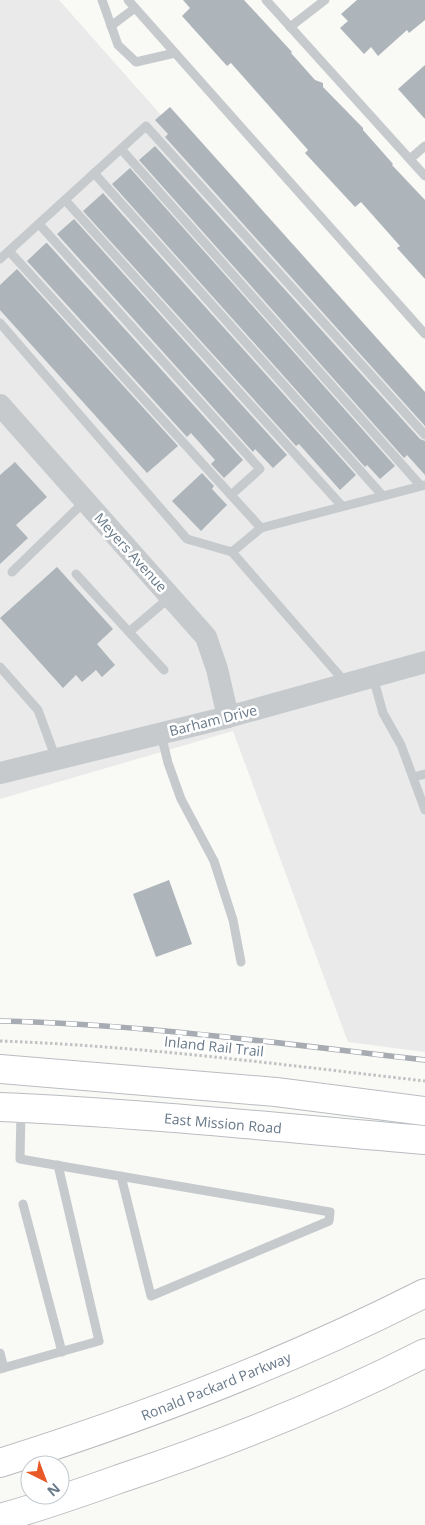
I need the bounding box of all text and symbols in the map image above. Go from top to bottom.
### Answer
street label: Meyers Avenue [90,508,172,596]
street label: Barham Drive [167,700,259,740]
street label: Inland Rail Trail [163,1031,265,1061]
street label: East Mission Road [163,1108,283,1138]
street label: Ronald Packard Parkway [138,1347,295,1425]
north arrow [20,1455,70,1505]
text: N [43,1479,65,1501]

